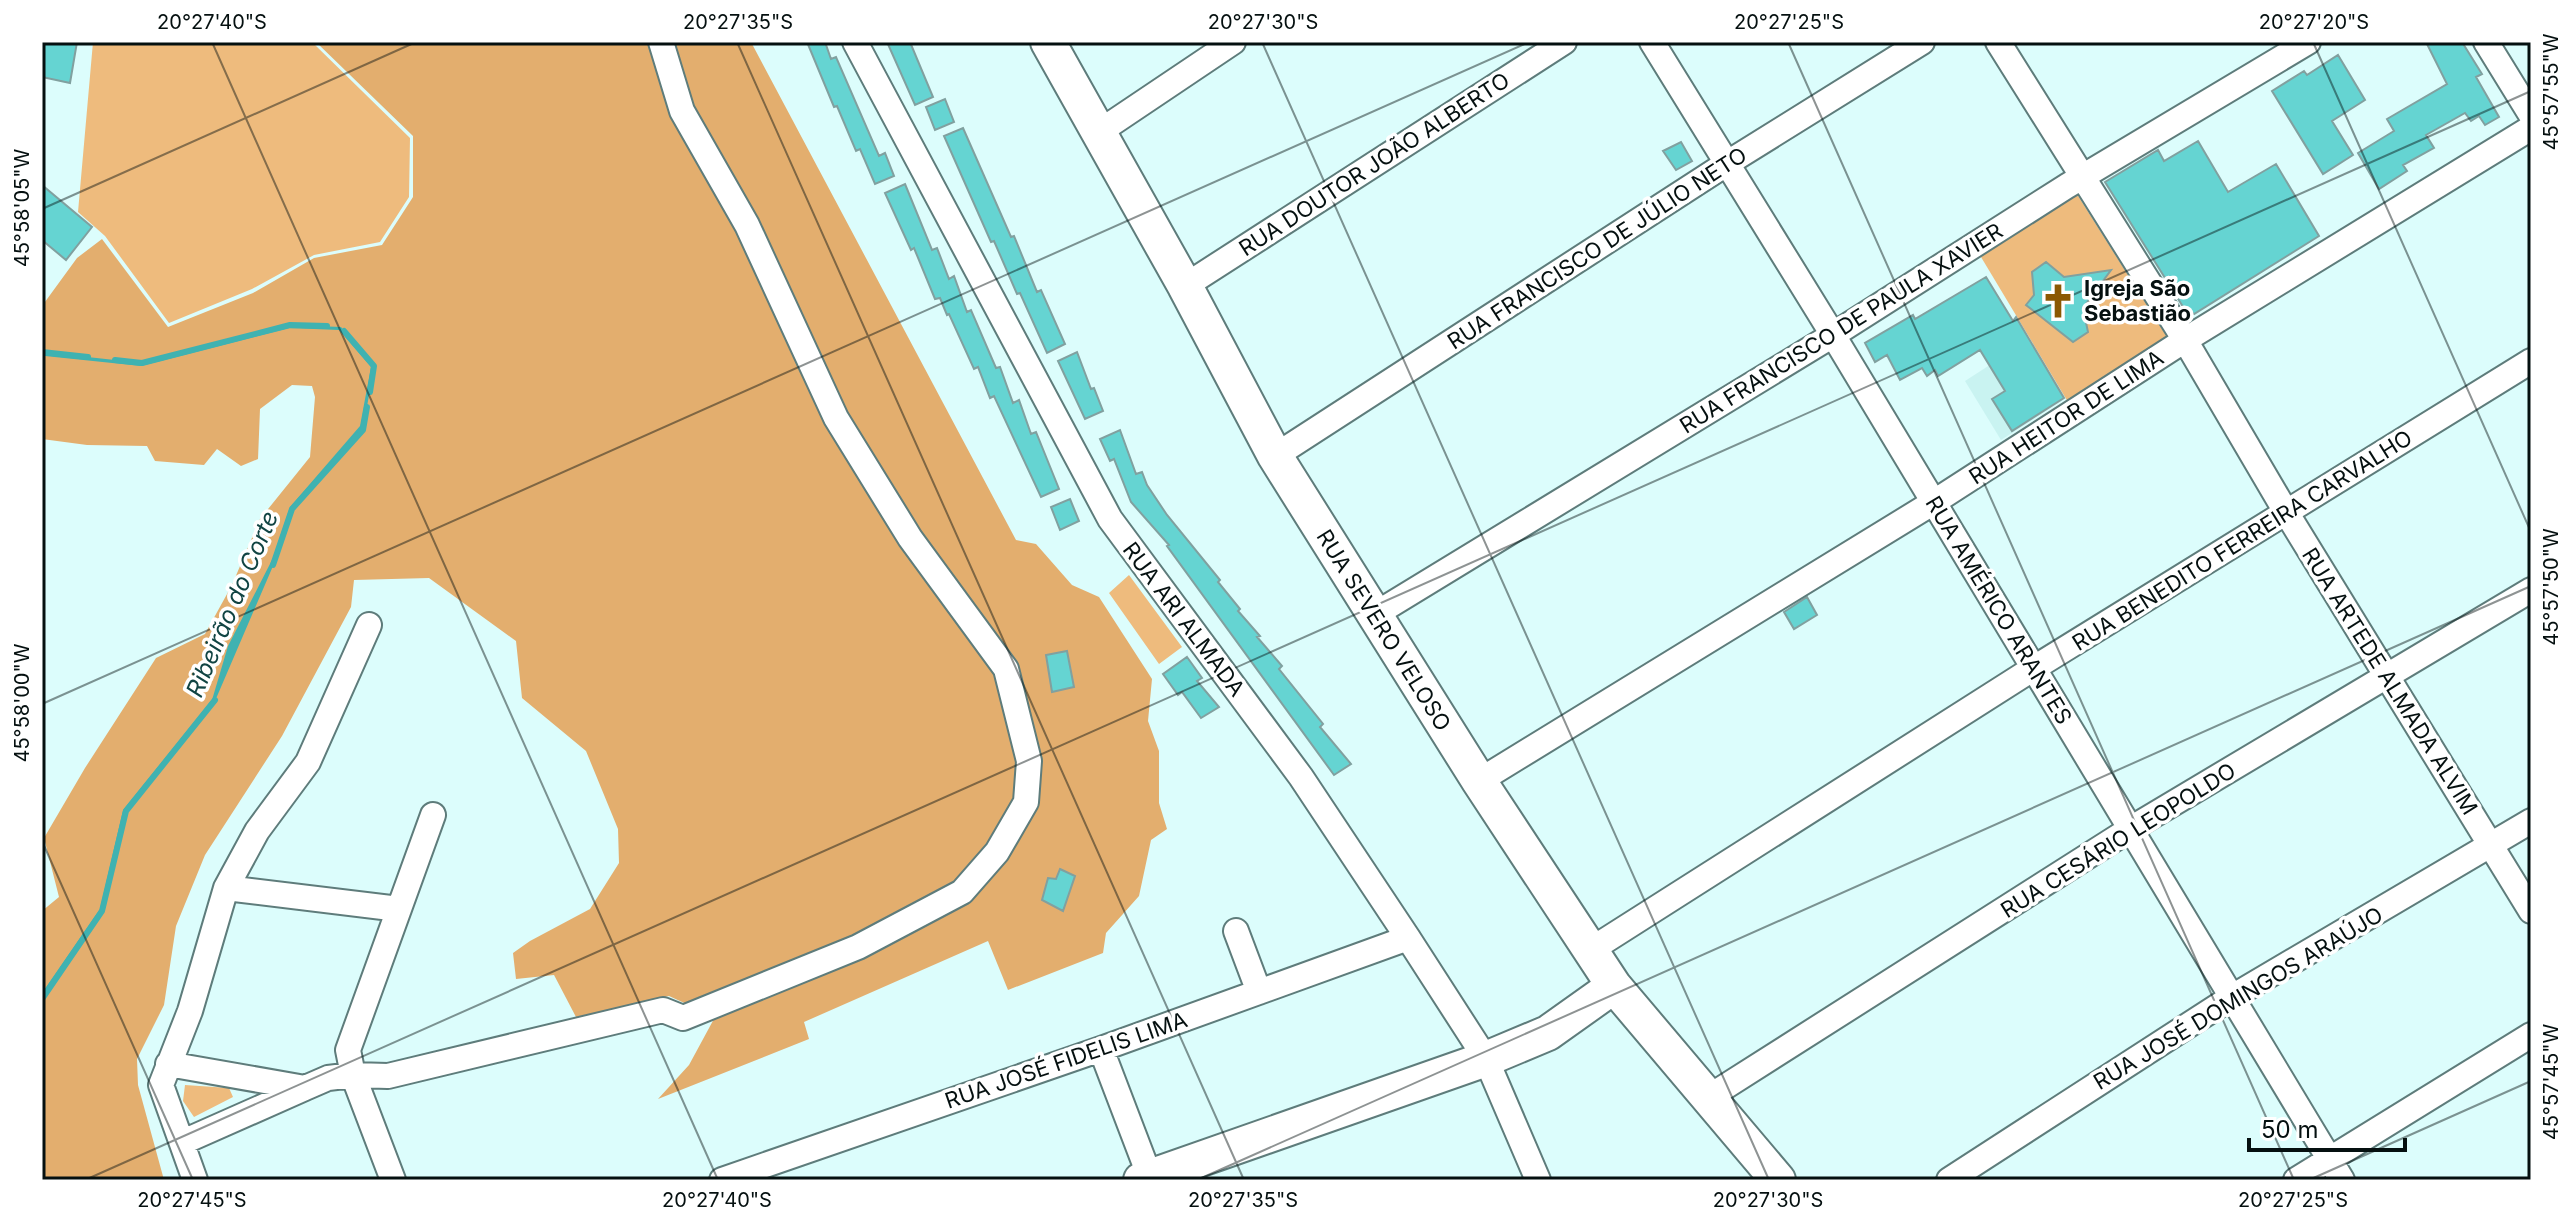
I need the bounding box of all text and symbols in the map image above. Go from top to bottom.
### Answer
text: 20°27'40"S [157,10,267,34]
text: 20°27'35"S [683,10,793,34]
text: 20°27'30"S [1208,10,1318,34]
text: 20°27'25"S [1734,10,1844,34]
text: 20°27'20"S [2259,10,2369,34]
text: 45°57'55"W [2539,33,2563,151]
street label: RUA DOUTOR JOÃO ALBERTO [1234,67,1514,261]
street label: RUA FRANCISCO DE JÚLIO NETO [1443,141,1751,355]
text: 45°58'05"W [10,148,34,267]
street label: RUA FRANCISCO DE PAULA XAVIER [1675,218,2007,438]
place label: Igreja São Sebastião [2084,275,2191,326]
church icon: Igreja São Sebastião [2039,282,2077,320]
street label: RUA HEITOR DE LIMA [1964,344,2168,490]
street label: RUA BENEDITO FERREIRA CARVALHO [2067,424,2417,656]
street label: RUA AMÉRICO ARANTES [1921,491,2077,729]
water label: Ribeirão do Corte [180,507,284,701]
street label: RUA SEVERO VELOSO [1311,525,1457,735]
text: 45°57'50"W [2539,528,2563,646]
street label: RUA ARI ALMADA [1118,537,1250,701]
street label: RUA ARTEDE ALMADA ALVIM [2297,543,2483,819]
text: 45°58'00"W [10,643,34,762]
street label: RUA CESÁRIO LEOPOLDO [1996,757,2240,923]
street label: RUA JOSÉ DOMINGOS ARAÚJO [2089,901,2387,1095]
street label: RUA JOSÉ FIDELIS LIMA [941,1006,1191,1114]
text: 45°57'45"W [2539,1023,2563,1140]
scale bar [2249,1102,2405,1152]
text: 50 m [2261,1115,2319,1144]
text: 20°27'45"S [137,1188,247,1212]
text: 20°27'40"S [662,1188,772,1212]
text: 20°27'35"S [1188,1188,1298,1212]
text: 20°27'30"S [1713,1188,1823,1212]
text: 20°27'25"S [2238,1188,2348,1212]

